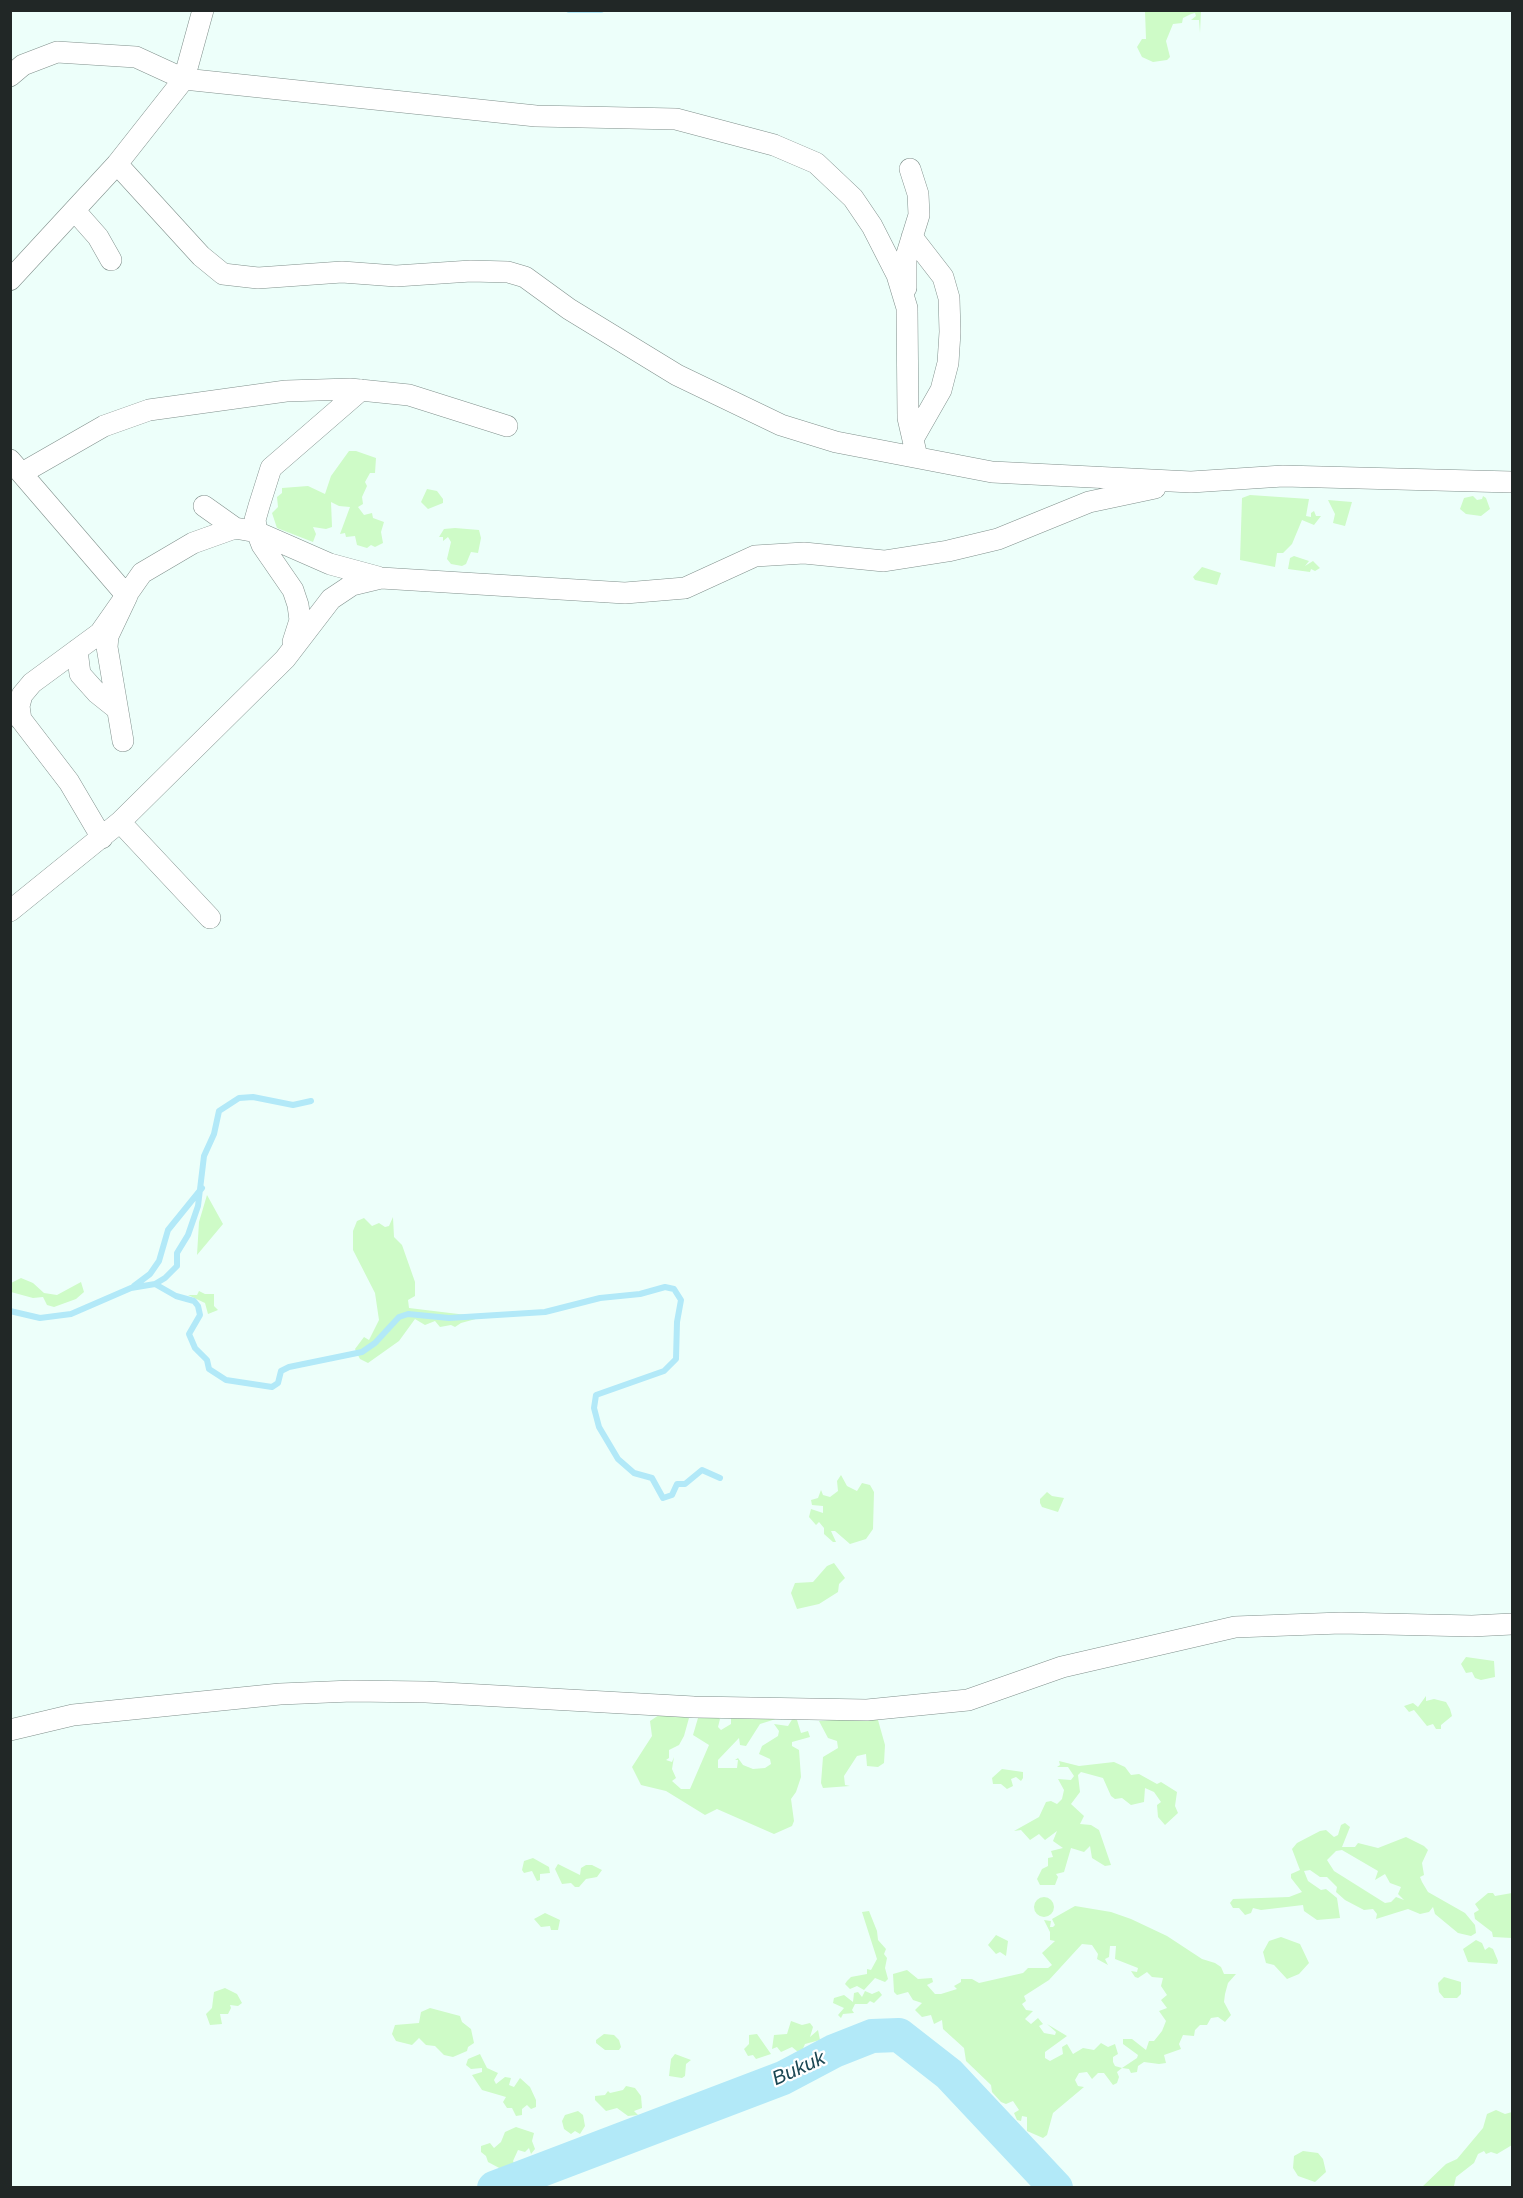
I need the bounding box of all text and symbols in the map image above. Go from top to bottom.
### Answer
water label: Bukuk [769,2047,829,2091]

